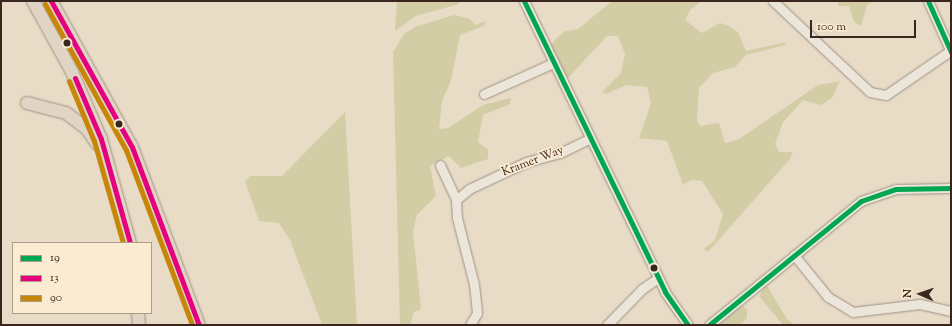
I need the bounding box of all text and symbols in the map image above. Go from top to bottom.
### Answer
scale bar [812,12,918,38]
text: 100 m [817,18,846,36]
unlabelled marker [62,38,72,48]
unlabelled marker [114,119,124,129]
street label: Kramer Way [500,144,566,180]
legend [12,242,152,314]
text: 19 [50,249,60,267]
unlabelled marker [649,263,659,273]
text: 13 [50,269,59,287]
north arrow [900,274,940,314]
text: 90 [50,289,62,307]
text: N [900,289,916,298]

